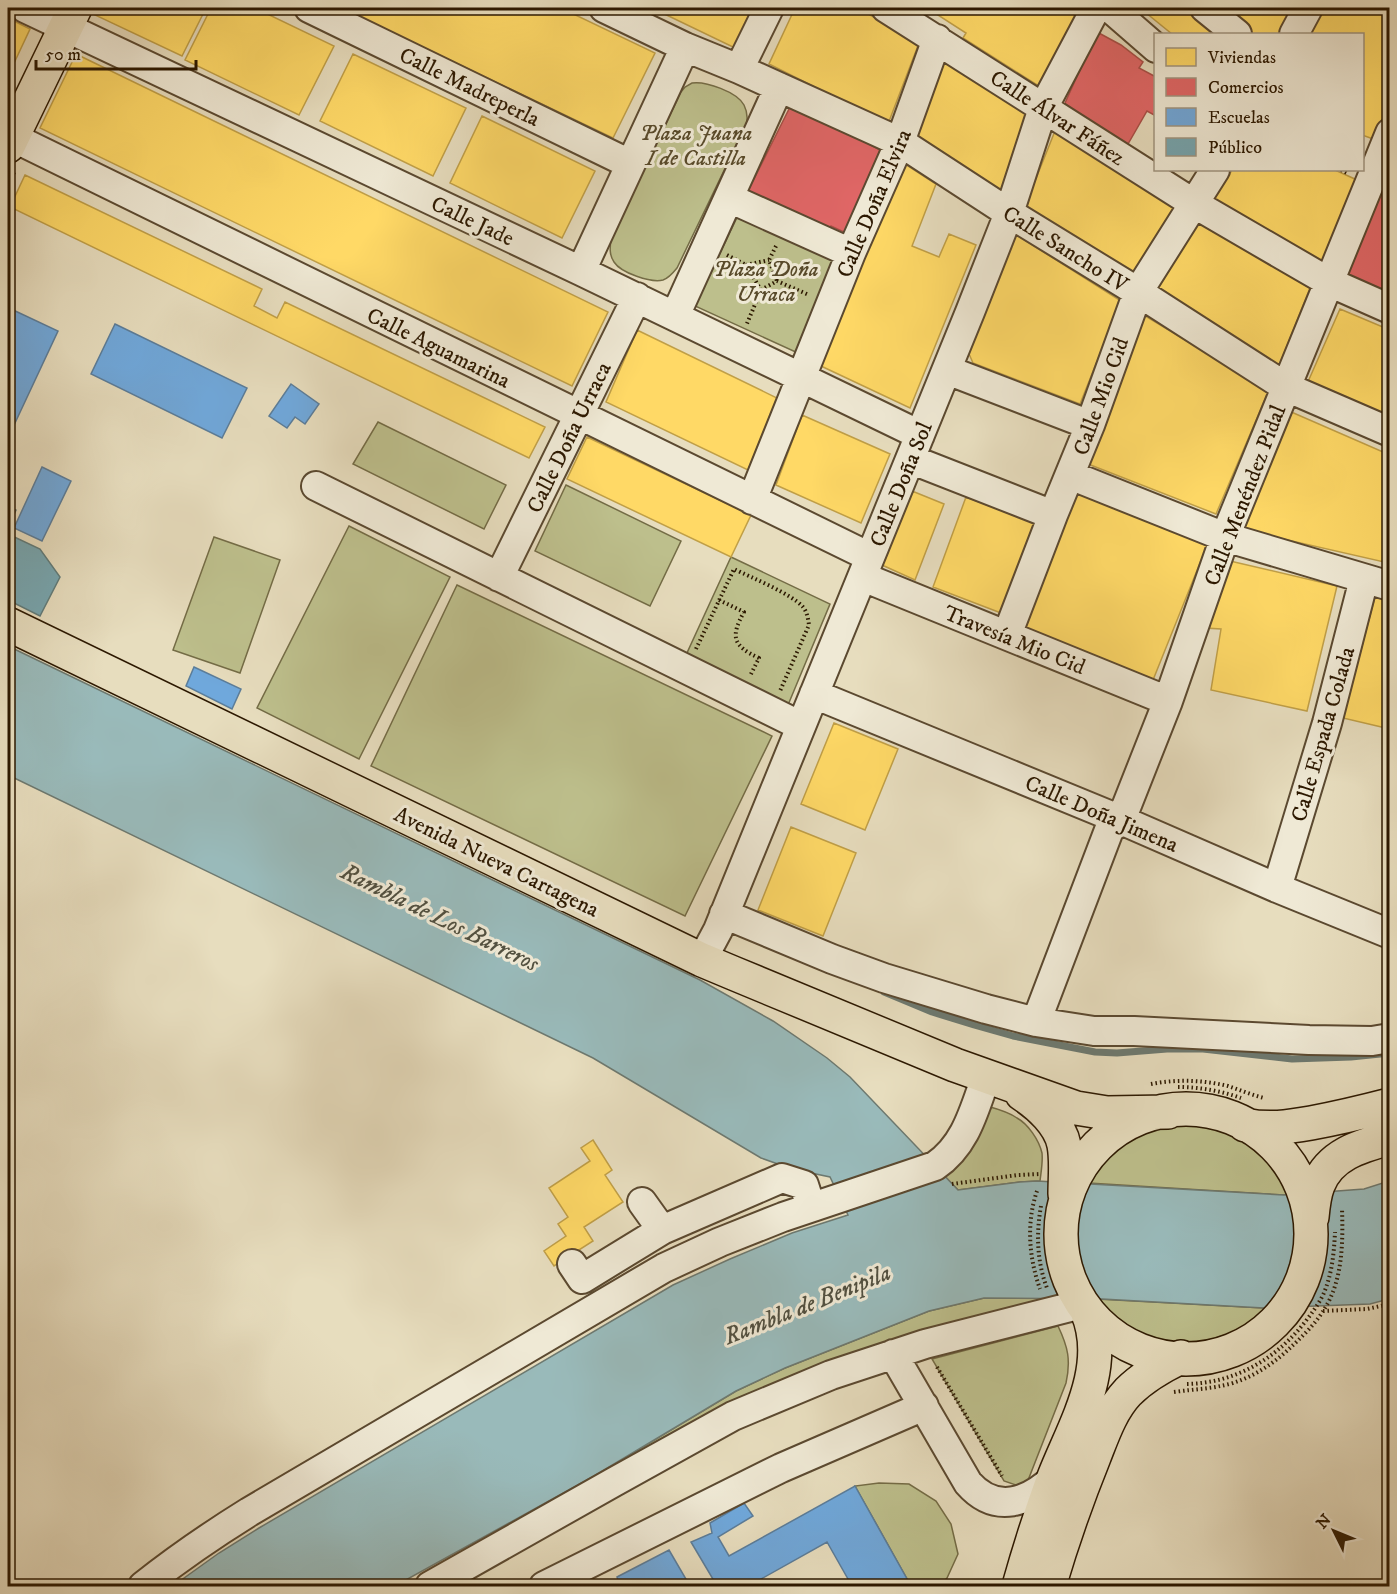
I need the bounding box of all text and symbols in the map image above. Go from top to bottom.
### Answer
scale bar [36,33,196,71]
legend [1154,33,1364,171]
street label: Calle Madreperla [395,42,545,133]
text: 50 m [45,44,81,66]
text: Viviendas [1207,47,1276,69]
street label: Calle Álvar Fáñez [985,64,1131,172]
text: Comercios [1208,77,1283,99]
text: Escuelas [1208,107,1270,129]
park label: Plaza Juana I de Castilla [640,120,752,172]
street label: Calle Doña Elvira [831,125,918,282]
text: Público [1208,137,1262,159]
street label: Calle Jade [426,190,518,252]
street label: Calle Sancho IV [998,200,1134,299]
park label: Plaza Doña Urraca [713,256,819,308]
street label: Calle Aguamarina [362,302,515,395]
street label: Calle Mio Cid [1068,334,1135,459]
street label: Calle Doña Urraca [521,357,618,518]
street label: Calle Menéndez Pidal [1198,401,1292,590]
street label: Calle Doña Sol [864,418,939,551]
street label: Travesía Mio Cid [940,600,1089,681]
street label: Calle Espada Colada [1286,643,1362,825]
street label: Calle Doña Jimena [1021,770,1183,859]
street label: Avenida Nueva Cartagena [389,801,604,924]
water label: Rambla de Los Barreros [335,857,544,979]
water label: Rambla de Benipila [719,1258,895,1352]
north arrow [1304,1501,1364,1561]
text: N [1312,1510,1336,1533]

